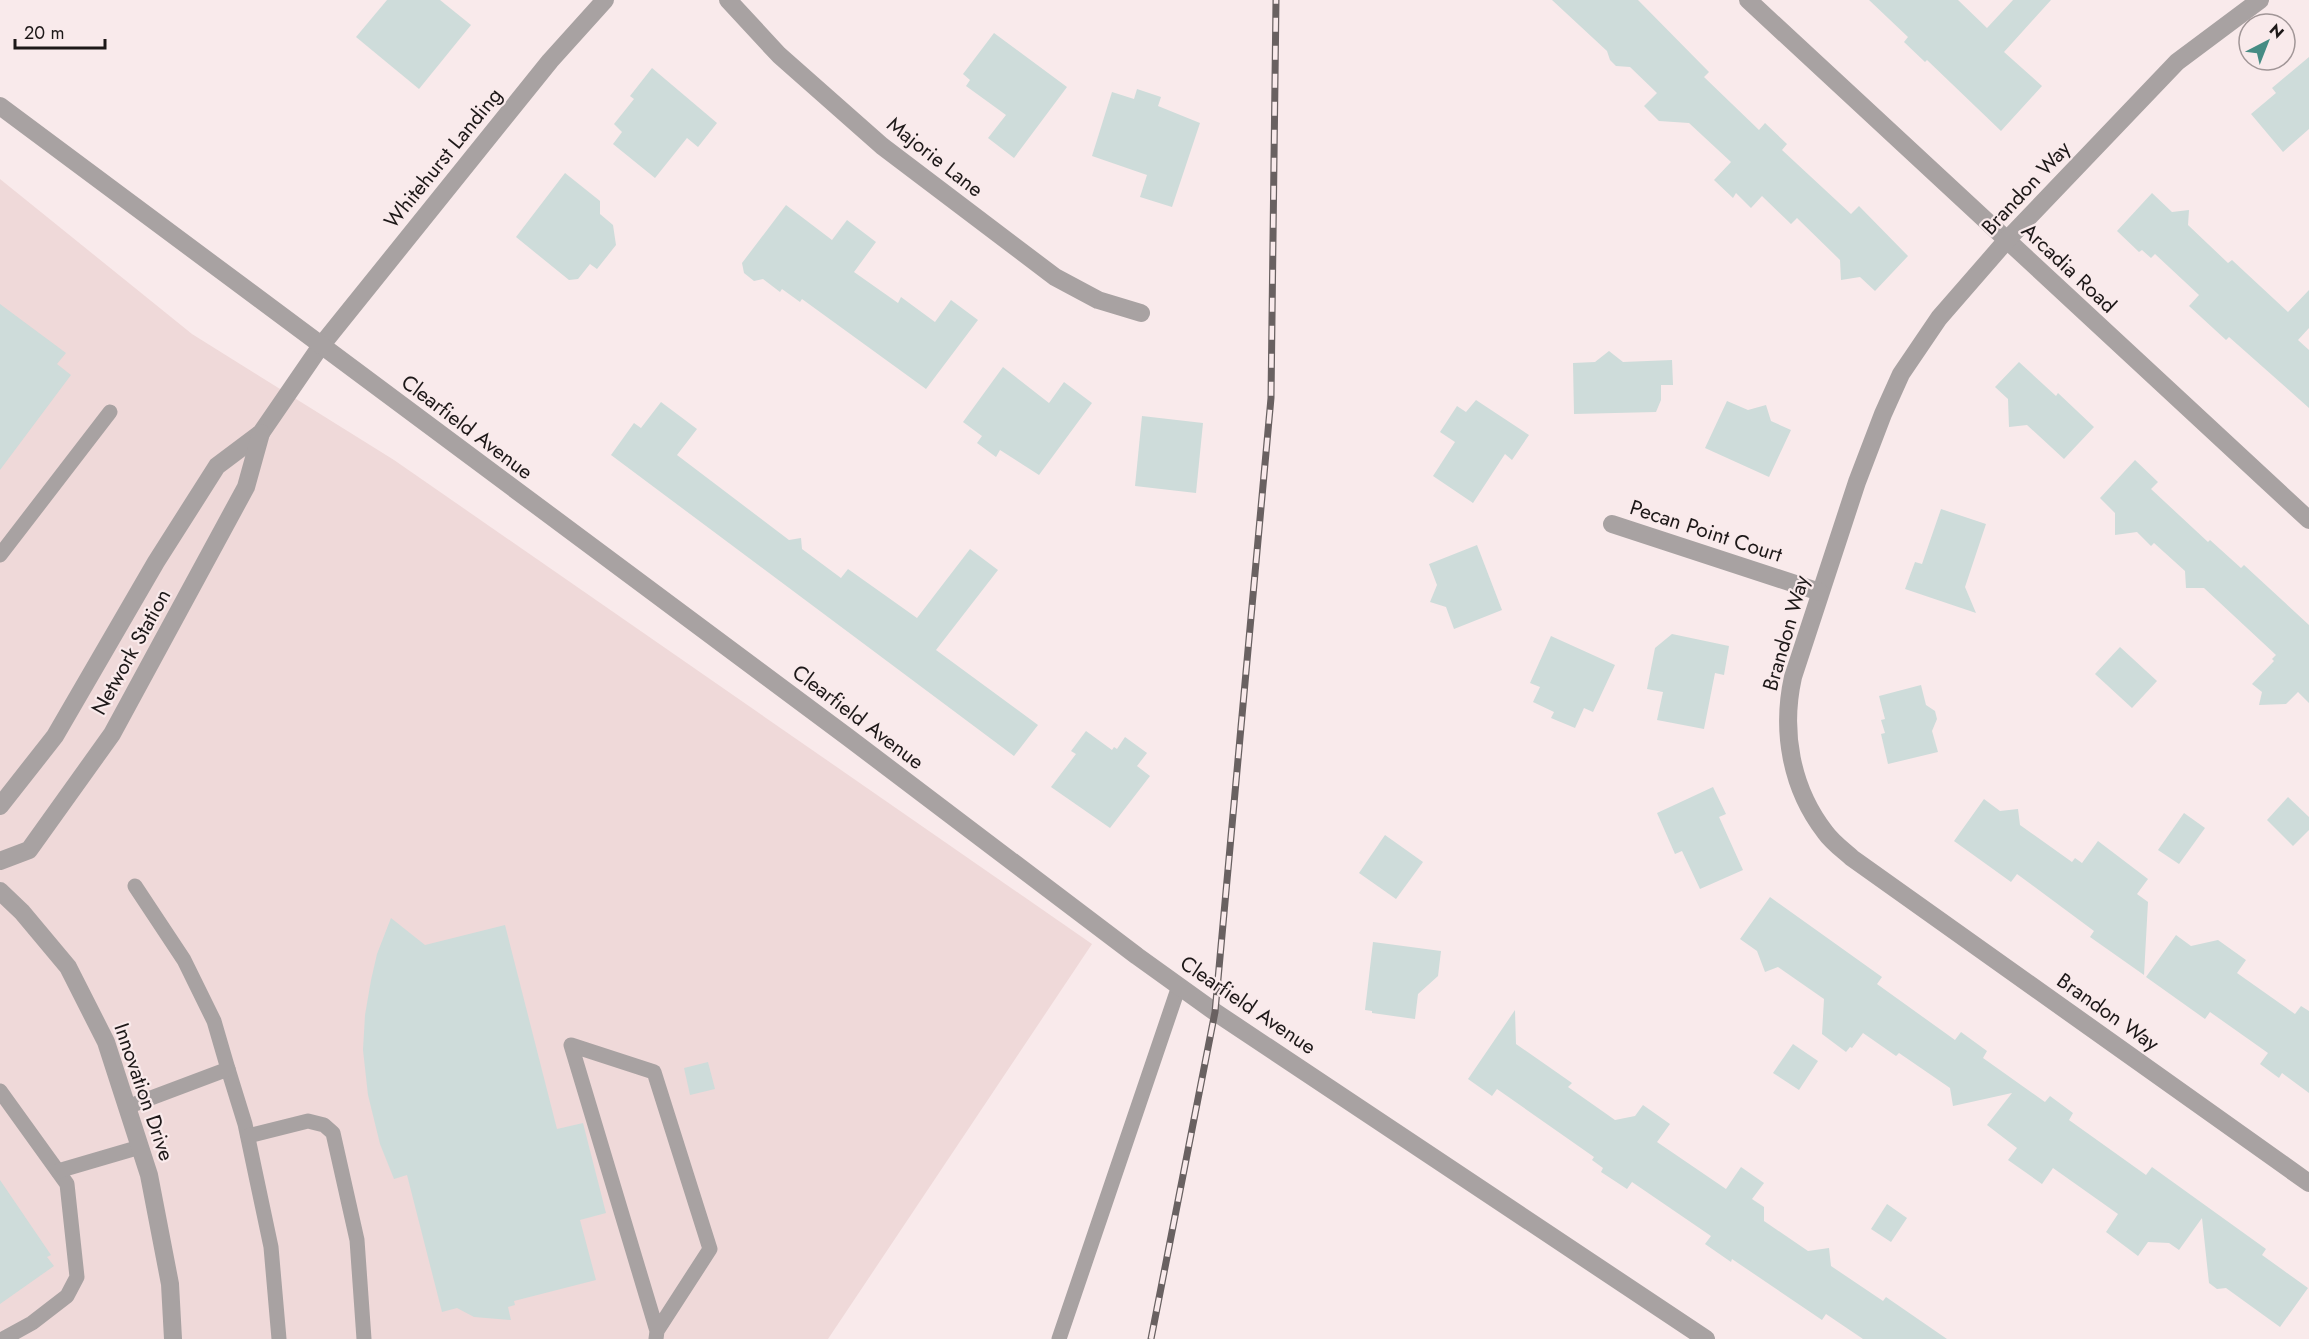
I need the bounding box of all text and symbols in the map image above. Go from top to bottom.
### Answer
scale bar [15,12,105,50]
north arrow [2237,12,2297,72]
text: N [2264,18,2289,44]
text: 20 m [24,20,64,46]
street label: Whitehurst Landing [377,81,509,235]
street label: Majorie Lane [880,110,990,204]
street label: Brandon Way [1975,134,2078,242]
street label: Arcadia Road [2015,216,2123,320]
street label: Clearfield Avenue [395,367,539,487]
street label: Pecan Point Court [1626,492,1786,570]
street label: Brandon Way [1755,571,1817,694]
street label: Network Station [84,584,178,720]
street label: Clearfield Avenue [786,657,930,777]
street label: Clearfield Avenue [1174,948,1322,1062]
street label: Brandon Way [2051,966,2166,1059]
street label: Innovation Drive [106,1019,182,1165]

